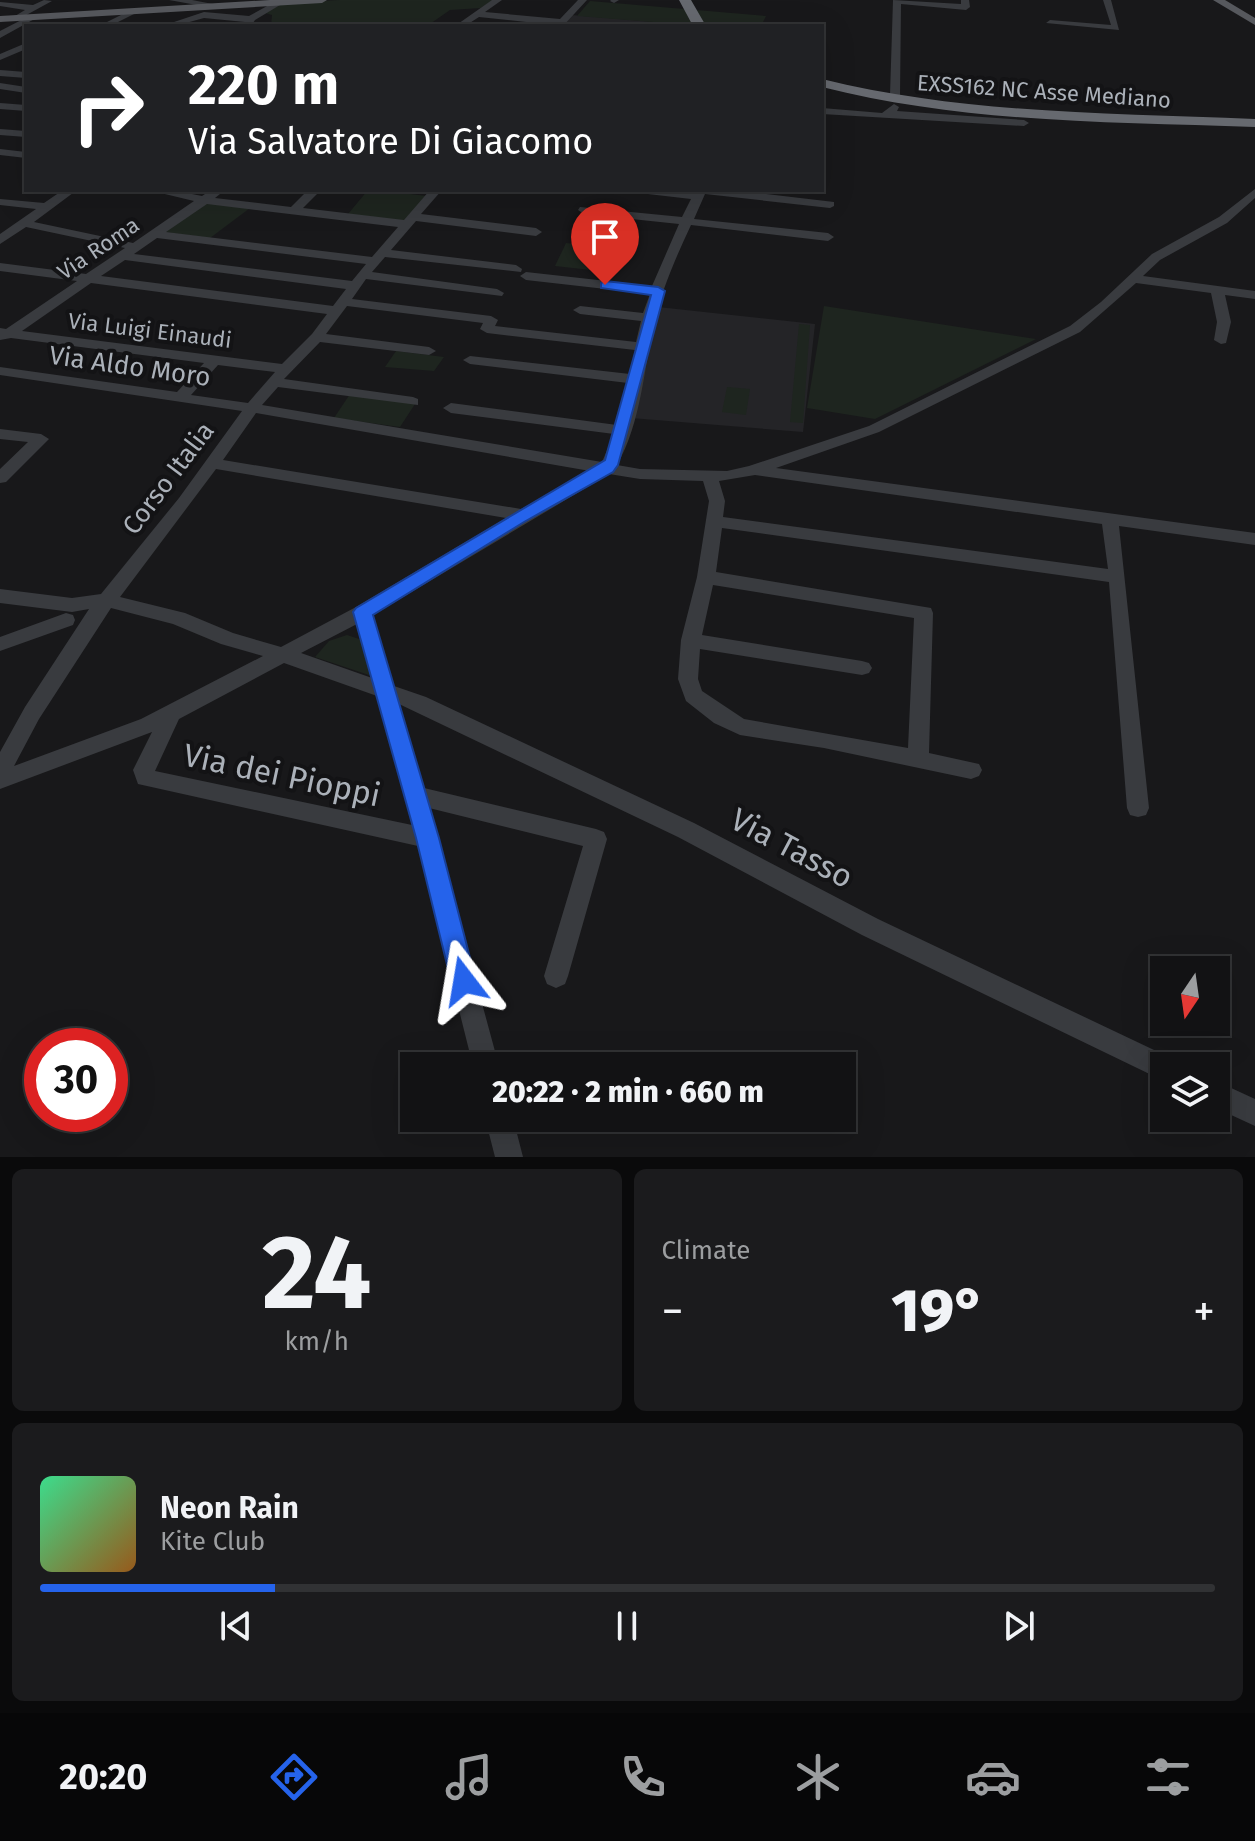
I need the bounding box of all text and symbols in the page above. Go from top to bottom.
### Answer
text: 220 m [188,52,339,119]
icon: right [56,56,160,160]
street label: EXSS162 NC Asse Mediano [916,69,1172,114]
text: Via Salvatore Di Giacomo [188,120,593,164]
pin [571,203,639,285]
street label: Via Roma [52,211,144,286]
icon: arrive [583,215,627,259]
street label: Via Luigi Einaudi [67,307,233,354]
street label: Via Aldo Moro [47,340,213,393]
street label: Corso Italia [116,416,221,541]
street label: Via dei Pioppi [180,736,384,814]
street label: Via Tasso [724,800,860,896]
position arrow [422,939,506,1023]
north arrow [1150,956,1230,1036]
map controls [1150,956,1230,1132]
speed limit sign: 30 [24,1028,128,1132]
button: layers [1150,1052,1230,1132]
text: 20:22 · 2 min · 660 m [492,1074,764,1110]
text: 24 [262,1211,372,1336]
text: Climate [662,1235,750,1266]
text: 19° [891,1275,985,1347]
text: − [662,1285,684,1338]
text: + [1193,1285,1215,1338]
text: km/h [285,1326,349,1357]
text: Neon Rain [160,1490,299,1526]
text: Kite Club [160,1526,265,1557]
icon: previous [214,1604,258,1648]
icon: pause [605,1604,649,1648]
icon: next [997,1604,1041,1648]
icon: directions [266,1749,322,1805]
icon: music [441,1749,497,1805]
icon: phone [615,1749,671,1805]
icon: climate [790,1749,846,1805]
icon: car [965,1749,1021,1805]
icon: filters [1140,1749,1196,1805]
text: 20:20 [59,1755,147,1799]

